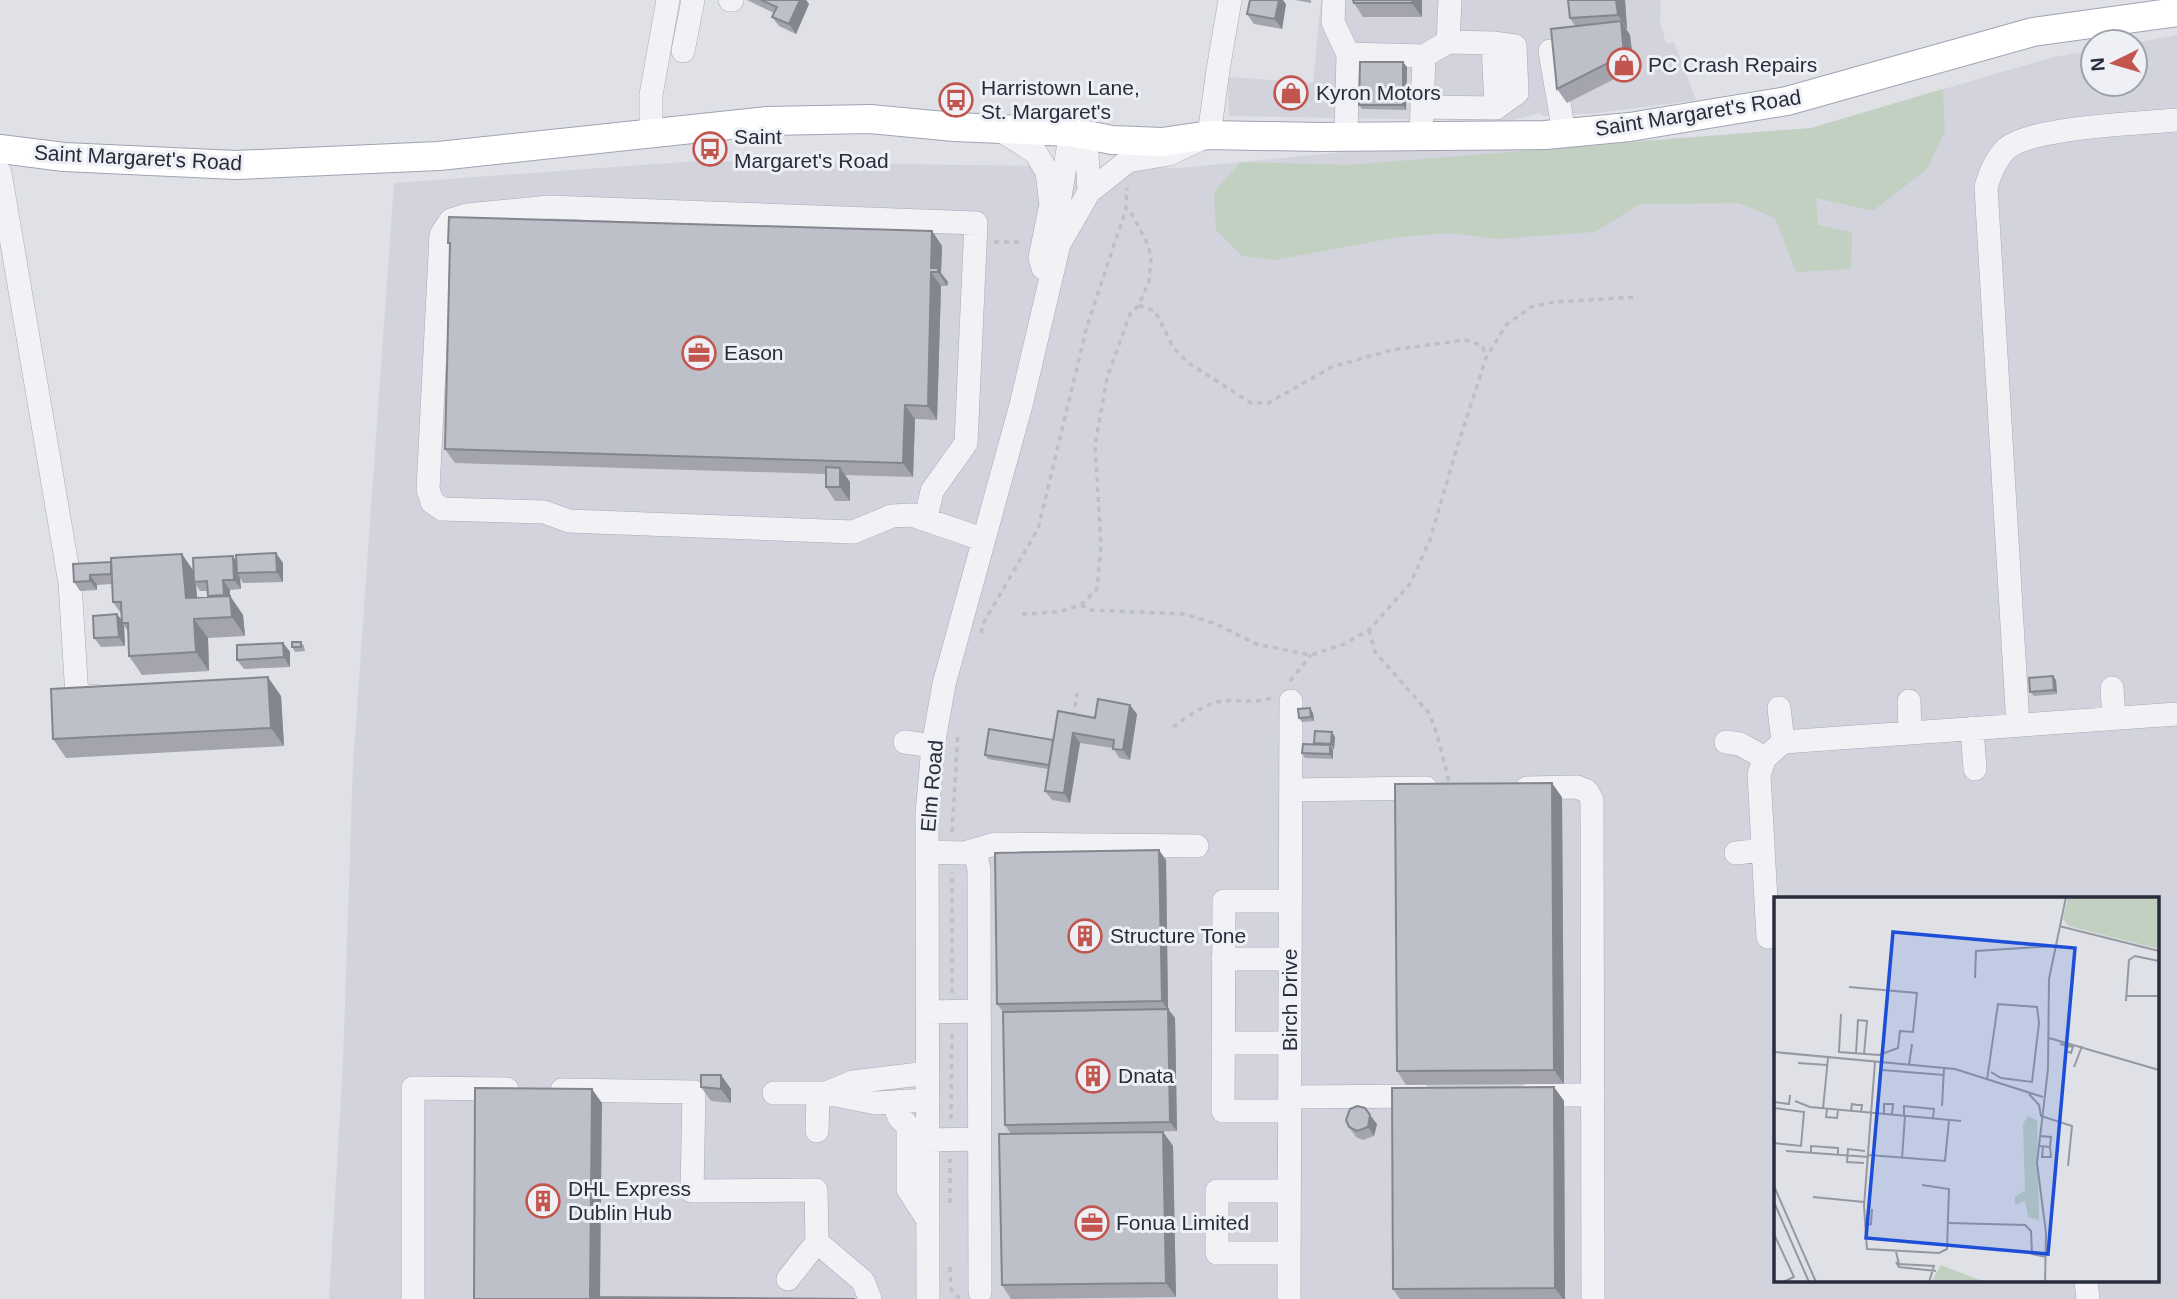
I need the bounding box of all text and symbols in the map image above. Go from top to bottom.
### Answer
north arrow [2079,28,2149,98]
shop icon: PC Crash Repairs [1605,46,1643,84]
place label: PC Crash Repairs [1648,53,1817,76]
text: N [2087,57,2109,72]
shop icon: Kyron Motors [1272,74,1310,112]
place label: Harristown Lane, St. Margaret's [981,76,1140,123]
bus stop icon: Harristown Lane, St. Margaret's [937,81,975,119]
place label: Kyron Motors [1316,81,1441,104]
street label: Saint Margaret's Road [1593,85,1803,140]
place label: Saint Margaret's Road [734,125,889,172]
bus stop icon: Saint Margaret's Road [691,130,729,168]
street label: Saint Margaret's Road [33,141,243,174]
office icon: Eason [680,334,718,372]
place label: Eason [724,341,784,364]
street label: Elm Road [916,739,947,833]
inset map [1774,897,2160,1282]
building icon: Structure Tone [1066,917,1104,955]
place label: Structure Tone [1110,924,1246,947]
street label: Birch Drive [1278,949,1301,1051]
building icon: Dnata [1074,1057,1112,1095]
place label: Dnata [1118,1064,1174,1087]
place label: DHL Express Dublin Hub [568,1177,691,1224]
building icon: DHL Express Dublin Hub [524,1182,562,1220]
office icon: Fonua Limited [1073,1204,1111,1242]
place label: Fonua Limited [1116,1211,1249,1234]

